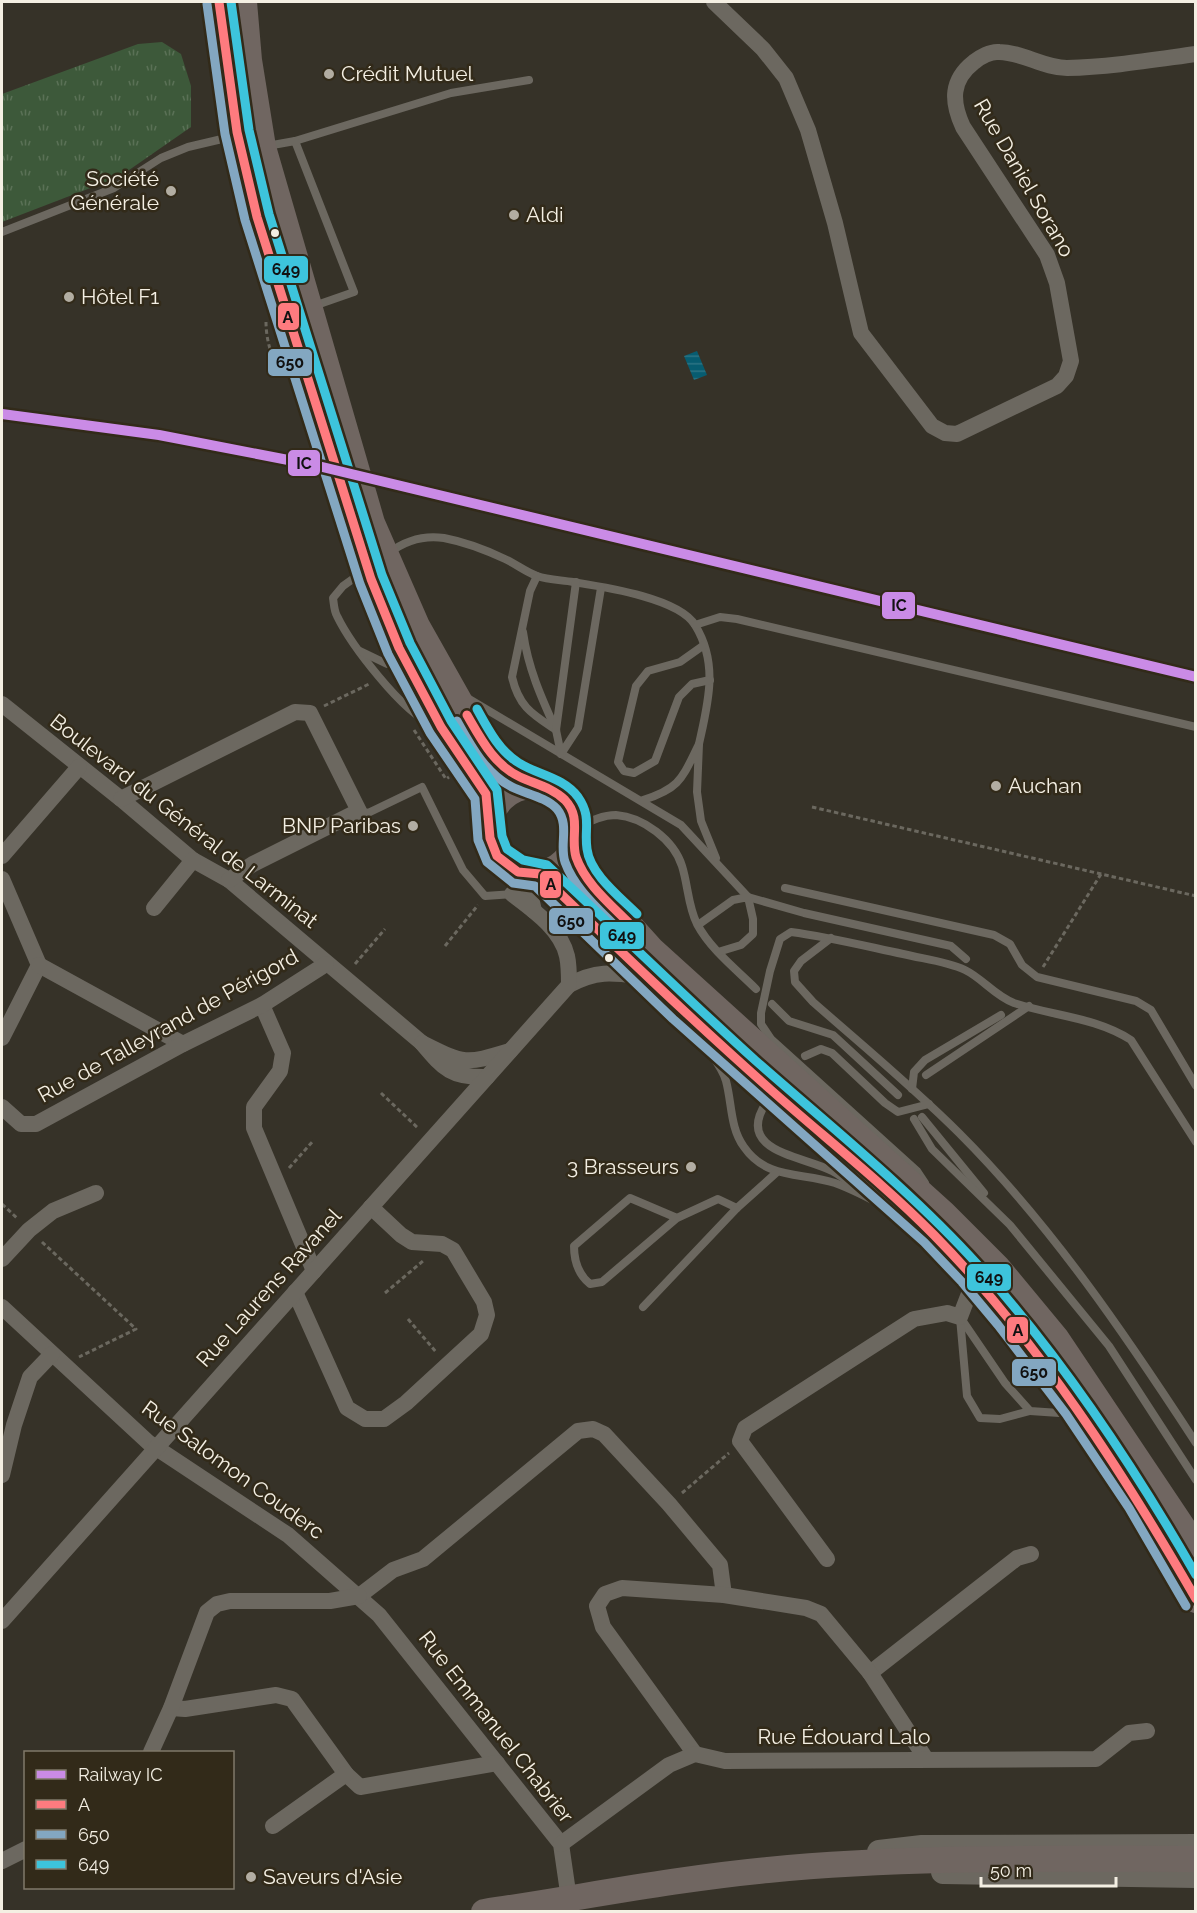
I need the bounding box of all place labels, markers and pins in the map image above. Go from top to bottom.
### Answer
place label: Crédit Mutuel [341,61,474,86]
marker: Crédit Mutuel [322,67,336,81]
place label: Société Générale [70,166,159,215]
marker: Société Générale [164,184,178,198]
place label: Aldi [526,202,564,227]
marker: Aldi [507,208,521,222]
unlabelled marker [269,227,281,239]
place label: Hôtel F1 [81,284,159,309]
marker: Hôtel F1 [62,290,76,304]
place label: Auchan [1008,773,1082,798]
marker: Auchan [989,779,1003,793]
place label: BNP Paribas [282,813,401,838]
marker: BNP Paribas [406,819,420,833]
unlabelled marker [603,952,615,964]
place label: 3 Brasseurs [567,1154,679,1179]
marker: 3 Brasseurs [684,1160,698,1174]
place label: Saveurs d'Asie [263,1864,402,1889]
marker: Saveurs d'Asie [244,1870,258,1884]

